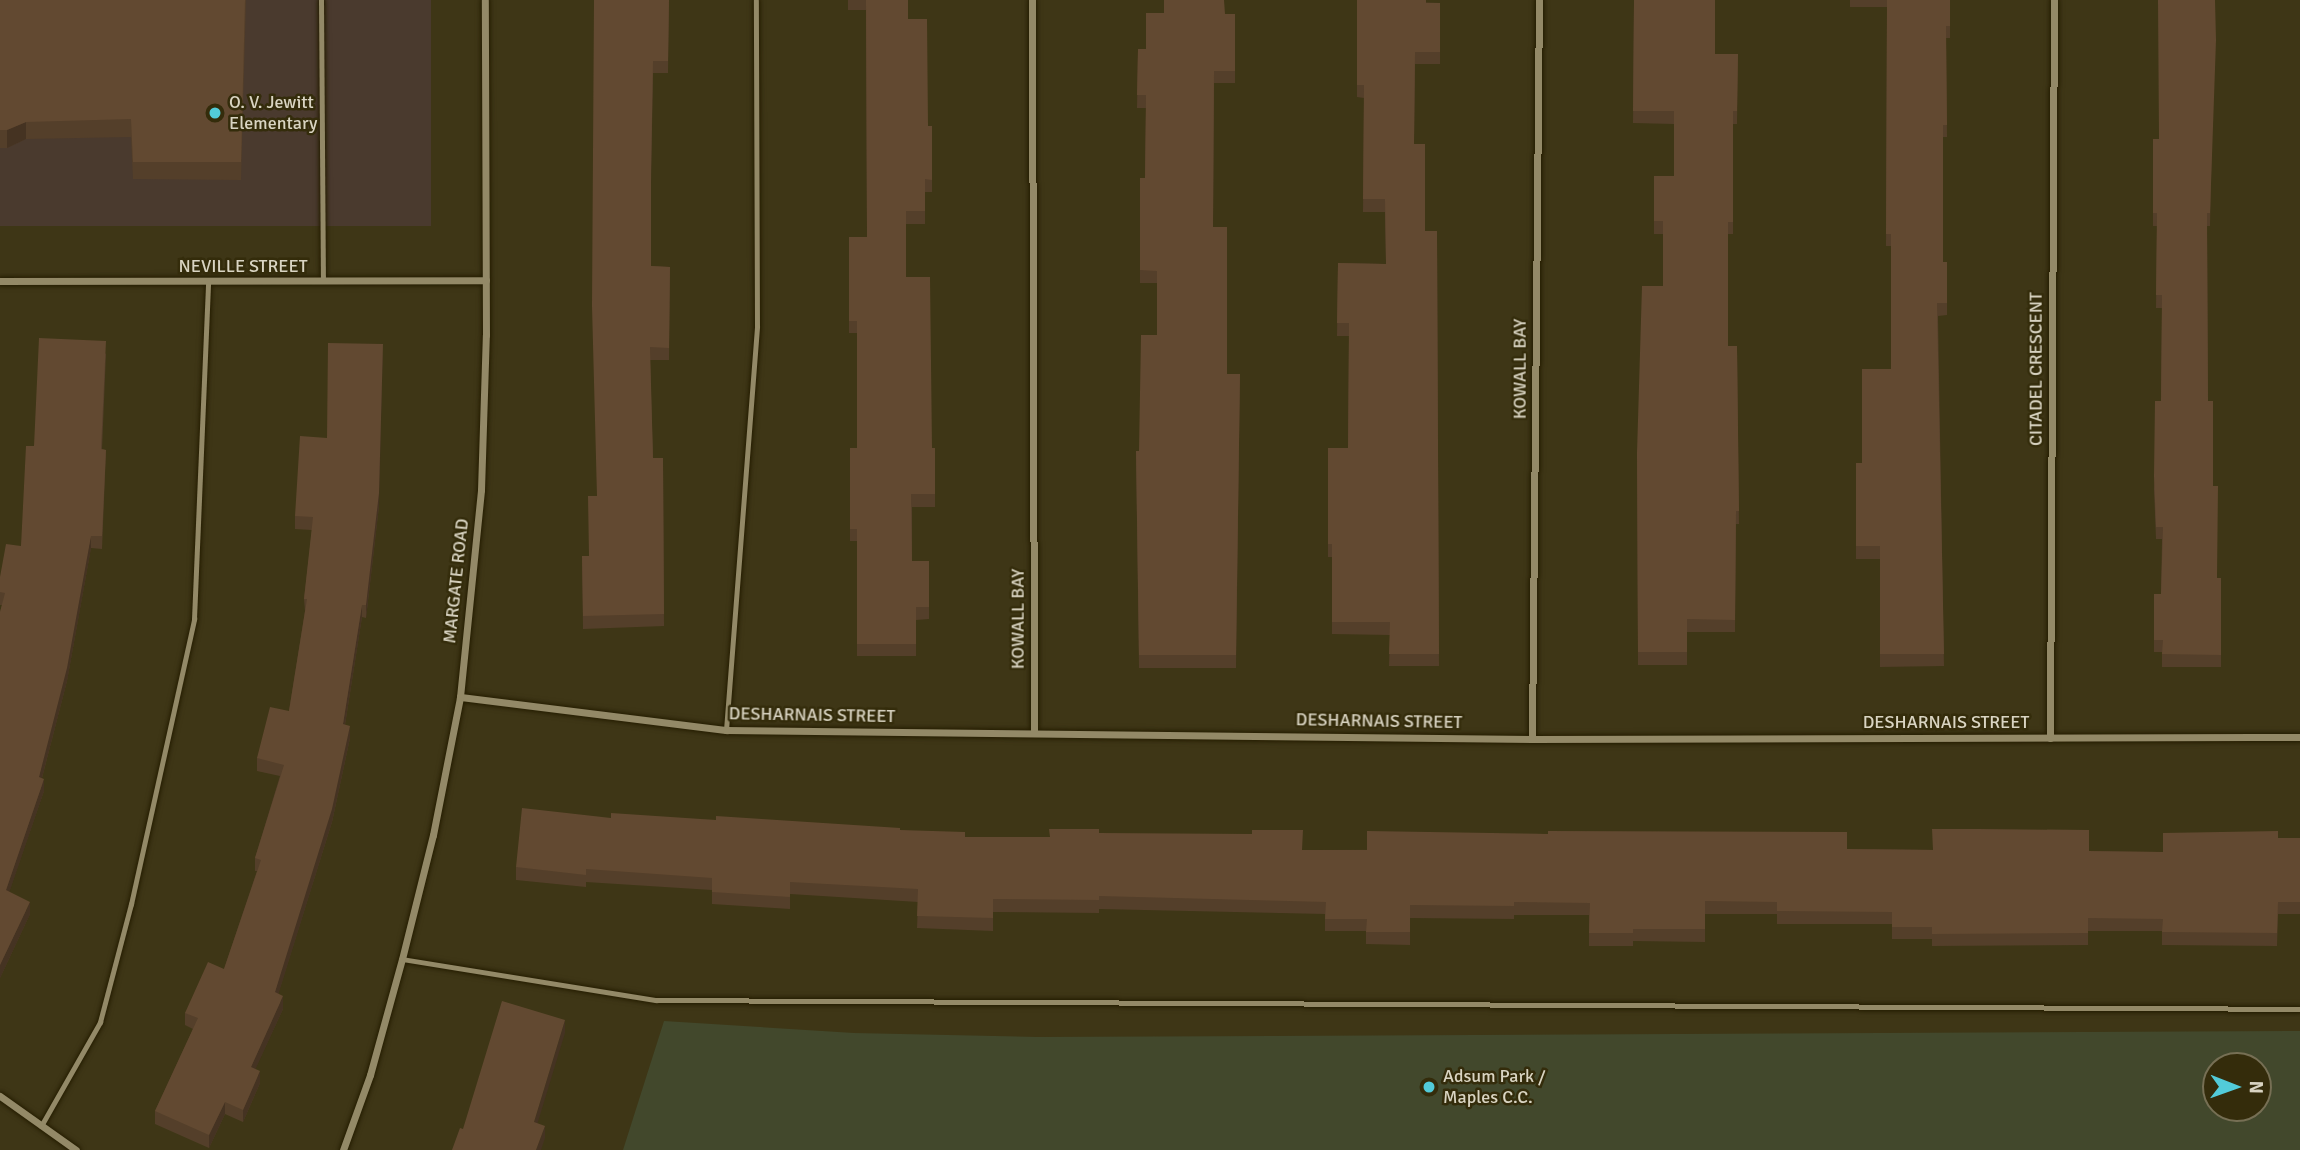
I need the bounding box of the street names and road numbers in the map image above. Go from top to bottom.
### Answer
street label: NEVILLE STREET [178,255,308,277]
street label: CITADEL CRESCENT [2025,292,2047,446]
street label: KOWALL BAY [1509,319,1531,419]
street label: MARGATE ROAD [439,518,473,644]
street label: KOWALL BAY [1007,569,1029,669]
street label: DESHARNAIS STREET [728,703,896,727]
street label: DESHARNAIS STREET [1295,709,1463,733]
street label: DESHARNAIS STREET [1863,711,2029,733]

